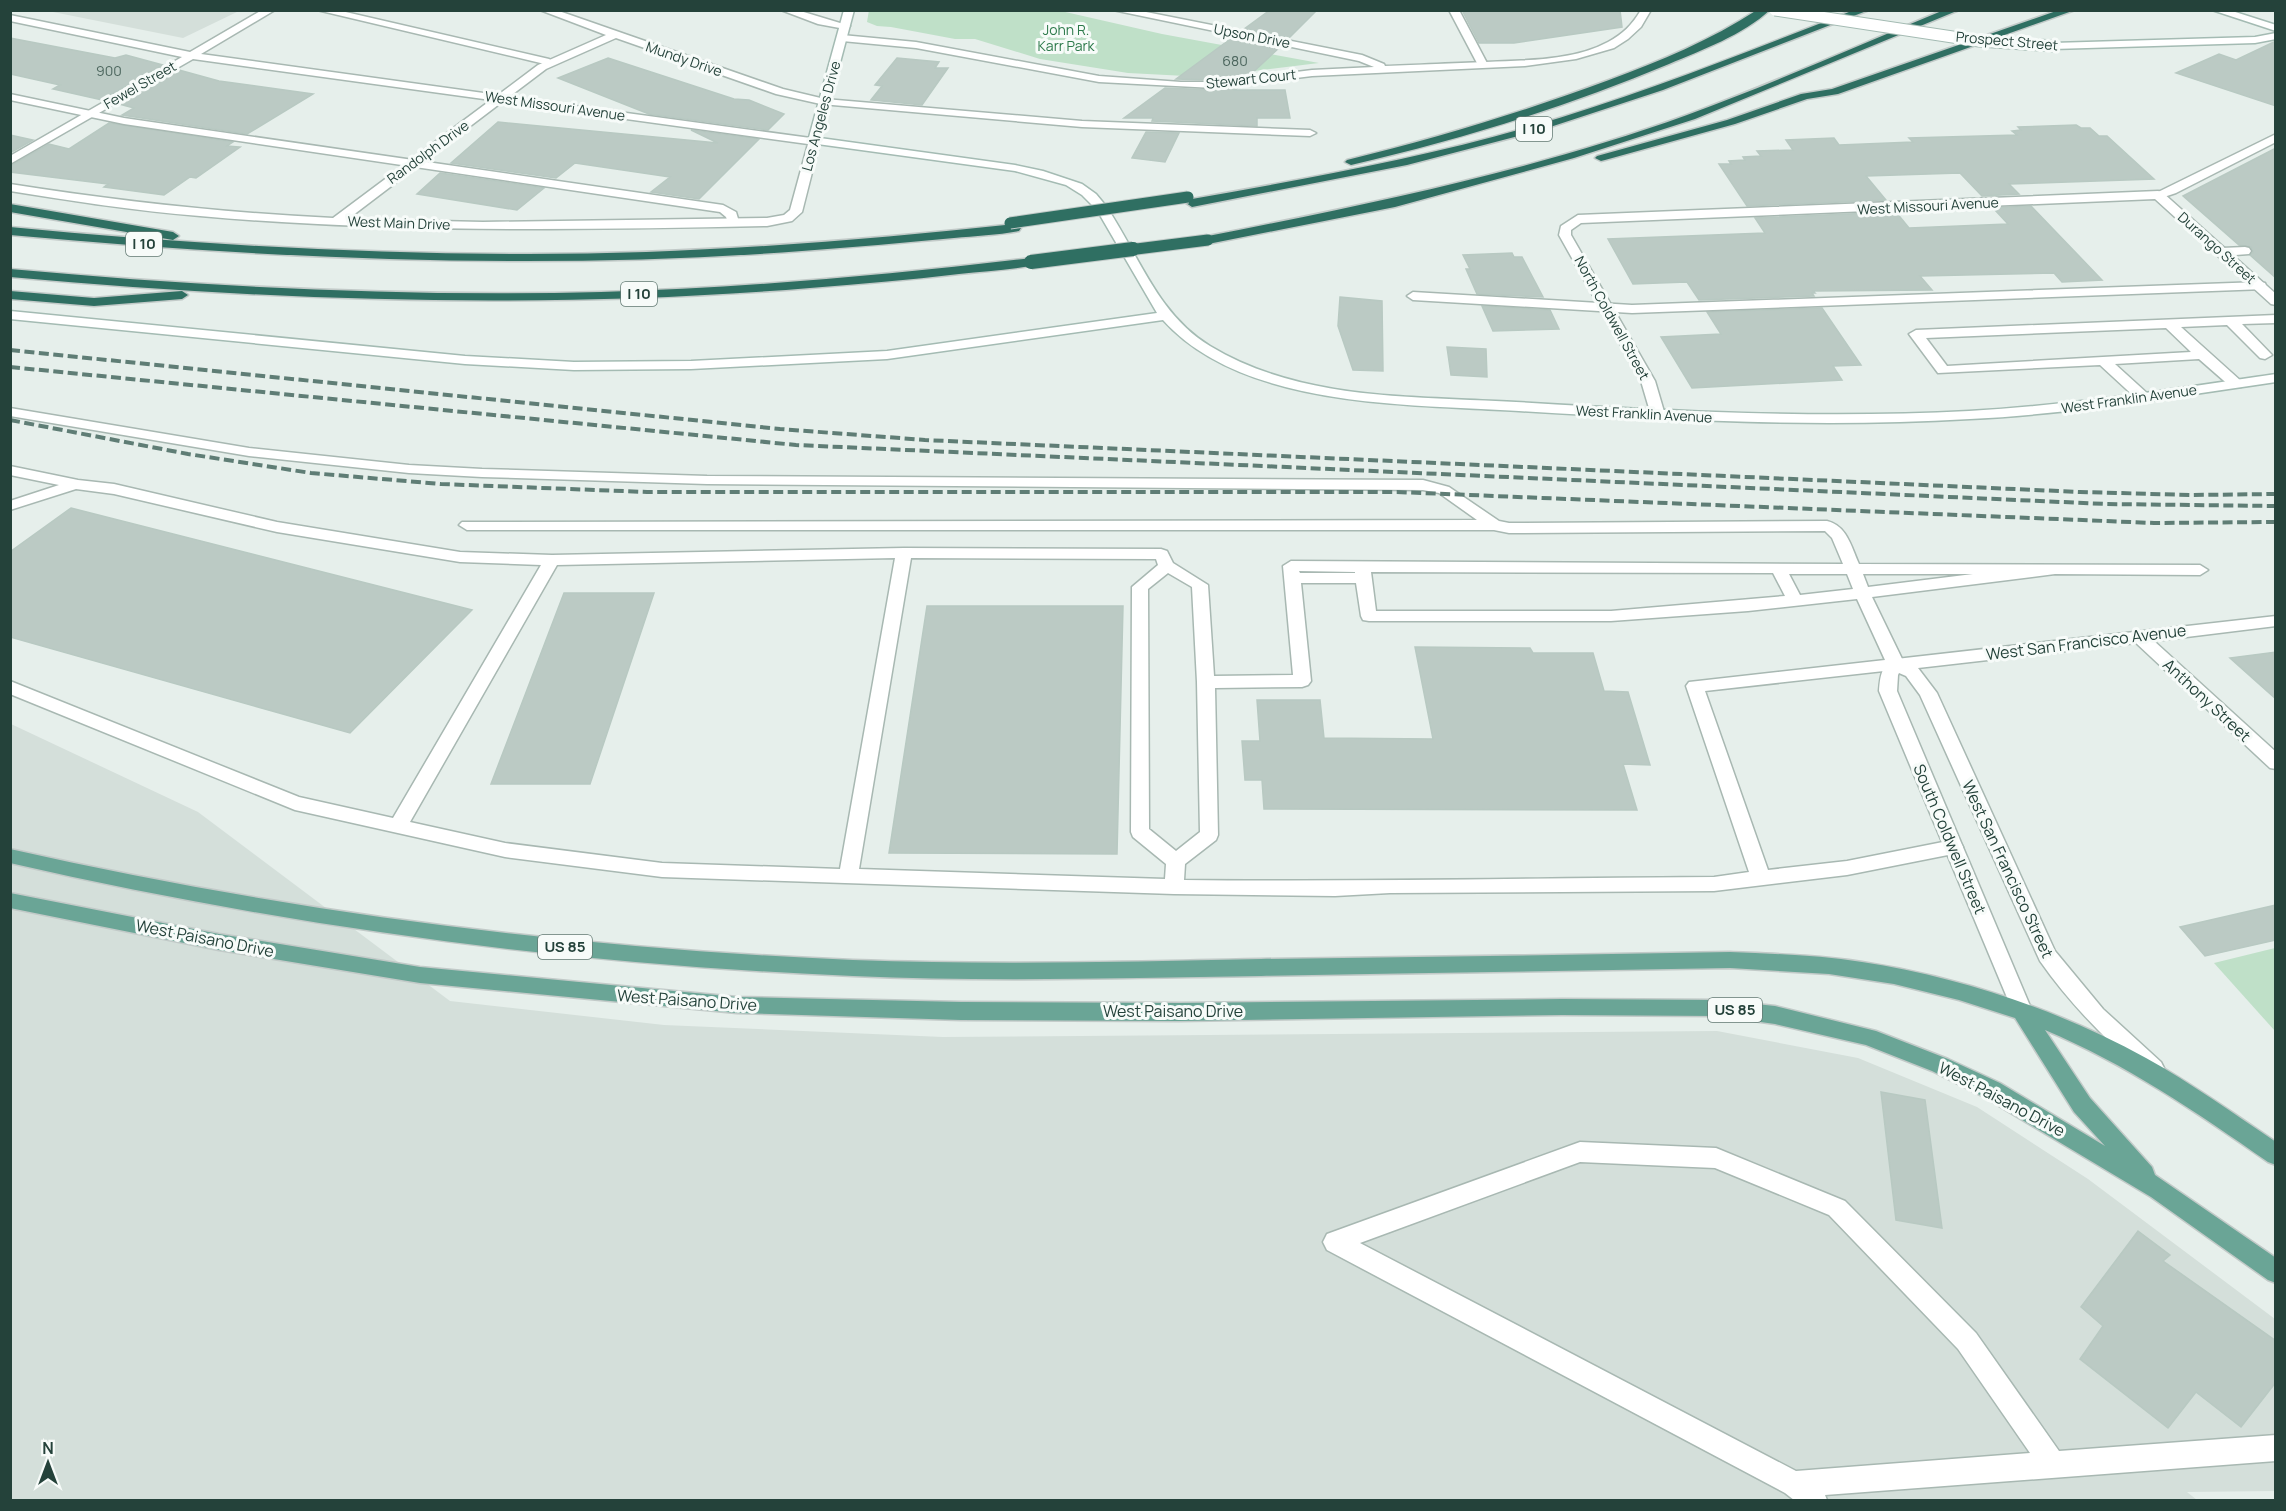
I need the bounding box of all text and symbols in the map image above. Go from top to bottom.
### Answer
street label: Upson Drive [1212,19,1292,52]
park label: John R. Karr Park [1038,20,1095,55]
street label: Prospect Street [1955,27,2059,54]
street label: Mundy Drive [643,37,725,80]
house number: 680 [1222,51,1248,70]
street label: Fewel Street [100,56,180,113]
street label: Los Angeles Drive [797,59,844,173]
house number: 900 [96,61,122,80]
street label: Stewart Court [1205,64,1297,93]
street label: West Missouri Avenue [484,86,626,125]
street label: Randolph Drive [383,115,472,188]
road number: I 10 [1516,117,1552,141]
street label: West Missouri Avenue [1857,192,1999,219]
street label: Durango Street [2174,207,2261,288]
street label: West Main Drive [347,211,451,234]
road number: I 10 [126,232,162,256]
street label: North Coldwell Street [1571,253,1655,383]
road number: I 10 [621,282,657,306]
street label: West Franklin Avenue [2060,380,2198,417]
street label: West Franklin Avenue [1575,400,1713,427]
street label: West San Francisco Avenue [1985,619,2187,665]
street label: Anthony Street [2158,653,2256,747]
street label: South Coldwell Street [1908,761,1992,917]
street label: West San Francisco Street [1957,777,2059,961]
street label: West Paisano Drive [134,914,276,962]
road number: US 85 [538,935,592,959]
street label: West Paisano Drive [616,984,758,1016]
road number: US 85 [1708,998,1762,1022]
street label: West Paisano Drive [1103,1000,1243,1022]
street label: West Paisano Drive [1935,1056,2069,1142]
north arrow [18,1433,78,1493]
text: N [42,1437,54,1459]

